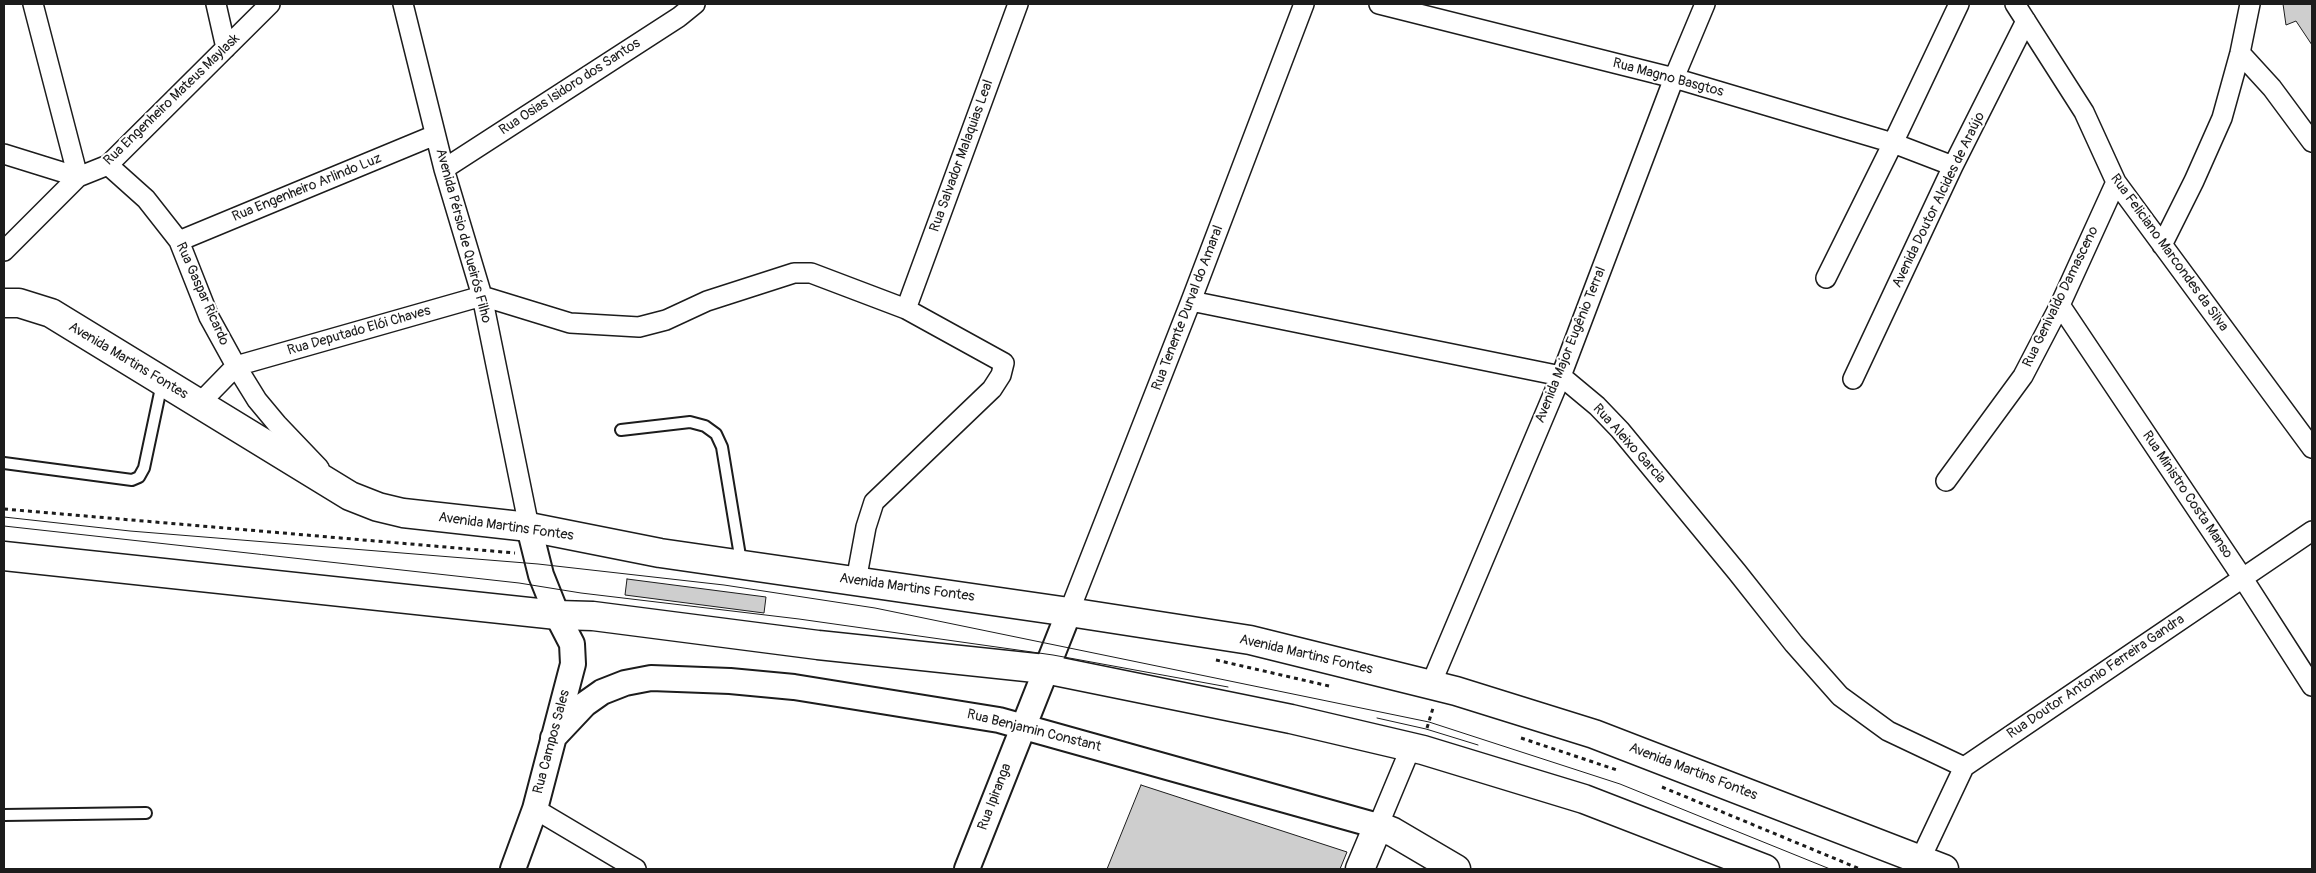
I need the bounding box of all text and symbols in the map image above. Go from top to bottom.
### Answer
street label: Rua Engenheiro Mateus Maylask [101,31,243,169]
street label: Rua Osias Isidoro dos Santos [496,35,644,139]
street label: Rua Magno Basgtos [1611,55,1725,101]
street label: Rua Salvador Malaquias Leal [927,78,997,234]
street label: Avenida Doutor Alcides de Araújo [1889,109,1989,291]
street label: Avenida Pérsio de Queirós Filho [432,147,494,325]
street label: Rua Engenheiro Arlindo Luz [230,150,384,226]
street label: Rua Feliciano Marcondes da Silva [2106,171,2232,335]
street label: Rua Tenente Durval do Amaral [1149,223,1227,393]
street label: Rua Genivaldo Damasceno [2020,224,2102,370]
street label: Rua Gaspar Ricardo [172,240,232,348]
street label: Avenida Major Eugênio Terral [1532,265,1610,425]
street label: Rua Deputado Elói Chaves [285,302,433,360]
street label: Avenida Martins Fontes [65,319,191,403]
street label: Rua Aleixo Garcia [1589,401,1669,487]
street label: Rua Ministro Costa Manso [2138,428,2236,562]
street label: Avenida Martins Fontes [437,509,575,545]
street label: Avenida Martins Fontes [838,570,976,606]
street label: Rua Doutor Antonio Ferreira Gandra [2004,611,2188,743]
street label: Avenida Martins Fontes [1238,631,1374,679]
street label: Rua Campos Sales [530,688,574,796]
street label: Rua Benjamin Constant [965,706,1103,756]
street label: Avenida Martins Fontes [1626,740,1760,804]
street label: Rua Ipiranga [975,761,1015,833]

